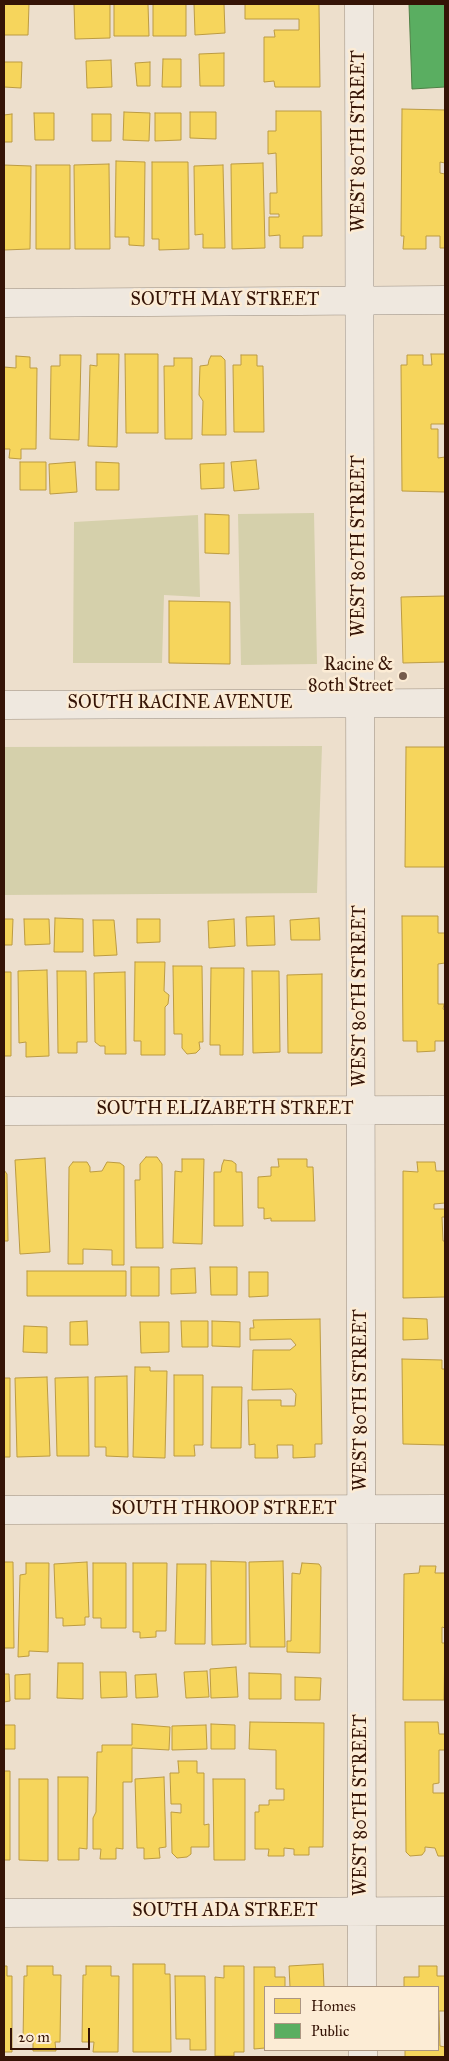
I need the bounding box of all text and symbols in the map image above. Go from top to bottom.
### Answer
street label: WEST 80TH STREET [349,50,371,232]
street label: SOUTH MAY STREET [131,290,319,312]
street label: WEST 80TH STREET [349,455,371,637]
place label: Racine & 80th Street [308,655,393,698]
marker: Racine & 80th Street [397,670,409,682]
street label: SOUTH RACINE AVENUE [68,693,292,715]
street label: WEST 80TH STREET [350,905,372,1087]
street label: SOUTH ELIZABETH STREET [96,1099,354,1121]
street label: WEST 80TH STREET [351,1309,373,1491]
street label: SOUTH THROOP STREET [111,1499,336,1521]
street label: WEST 80TH STREET [351,1714,373,1896]
street label: SOUTH ADA STREET [132,1901,318,1923]
legend [264,1986,439,2051]
text: Homes [311,1997,356,2015]
scale bar [12,2018,92,2050]
text: Public [311,2022,349,2040]
text: 20 m [18,2028,50,2046]

